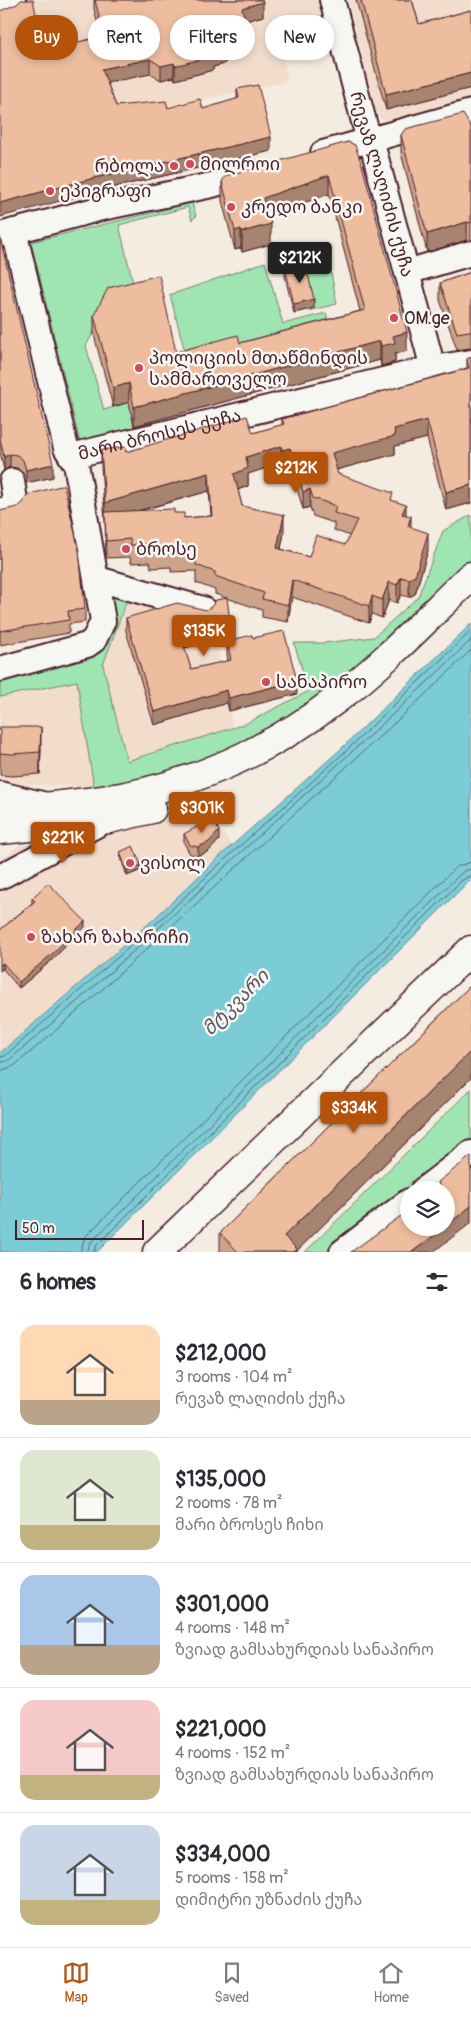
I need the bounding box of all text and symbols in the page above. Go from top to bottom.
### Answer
chip: Buy [15,15,78,60]
chip: Rent [88,15,160,60]
chip: Filters [170,15,255,60]
chip: New [265,15,334,60]
street label: რევაზ ლაღიძის ქუჩა [345,89,419,280]
place label: მილროი [200,153,280,176]
place label: რბოლა [95,155,164,178]
marker: მილროი [184,158,196,170]
marker: რბოლა [168,160,180,172]
place label: ეპიგრაფი [60,180,151,203]
marker: ეპიგრაფი [44,185,56,197]
place label: კრედო ბანკი [241,196,362,219]
marker: კრედო ბანკი [225,201,237,213]
pin: $212K [265,242,335,284]
text: $212K [279,248,321,268]
place label: OM.ge [404,307,450,330]
marker: OM.ge [388,312,400,324]
place label: პოლიციის მთაწმინდის სამმართველო [149,347,368,391]
marker: პოლიციის მთაწმინდის სამმართველო [133,362,145,374]
street label: მარი ბროსეს ქუჩა [76,404,243,466]
pin: $212K [261,452,331,494]
text: $212K [275,458,317,478]
place label: ბროსე [136,538,197,561]
marker: ბროსე [120,543,132,555]
pin: $135K [169,614,239,657]
text: $135K [183,621,225,641]
place label: სანაპირო [276,671,367,694]
marker: სანაპირო [260,676,272,688]
pin: $301K [167,792,237,834]
text: $301K [180,798,224,818]
pin: $221K [28,822,98,864]
text: $221K [42,828,84,848]
place label: ვისოლ [140,852,206,875]
marker: ვისოლ [124,857,136,869]
place label: ზახარ ზახარიჩი [41,926,189,949]
marker: ზახარ ზახარიჩი [25,931,37,943]
water label: მტკვარი [198,964,275,1041]
pin: $334K [319,1092,389,1134]
text: $334K [331,1098,377,1118]
map controls [400,1181,455,1236]
button: layers [400,1181,455,1236]
scale bar [15,1217,144,1240]
text: 50 m [22,1220,55,1237]
icon: filters [423,1268,451,1296]
text: 6 homes [20,1269,96,1296]
text: $212,000 [175,1340,266,1367]
icon: home [60,1345,120,1405]
text: 3 rooms · 104 m² [175,1367,292,1387]
text: რევაზ ლაღიძის ქუჩა [175,1389,346,1409]
text: $135,000 [175,1466,266,1493]
icon: home [60,1470,120,1530]
text: 2 rooms · 78 m² [175,1493,282,1513]
text: მარი ბროსეს ჩიხი [175,1515,324,1535]
text: $301,000 [175,1591,269,1618]
icon: home [60,1595,120,1655]
text: 4 rooms · 148 m² [175,1618,290,1638]
text: ზვიად გამსახურდიას სანაპირო [175,1640,434,1660]
text: $221,000 [175,1716,266,1743]
icon: home [60,1720,120,1780]
text: 4 rooms · 152 m² [175,1743,290,1763]
text: ზვიად გამსახურდიას სანაპირო [175,1765,434,1785]
text: $334,000 [175,1841,270,1868]
icon: home [60,1845,120,1905]
text: 5 rooms · 158 m² [175,1868,289,1888]
text: დიმიტრი უზნაძის ქუჩა [175,1890,362,1910]
tab: Map [62,1959,90,2006]
tab: Saved [214,1959,249,2006]
tab: Home [374,1959,409,2006]

